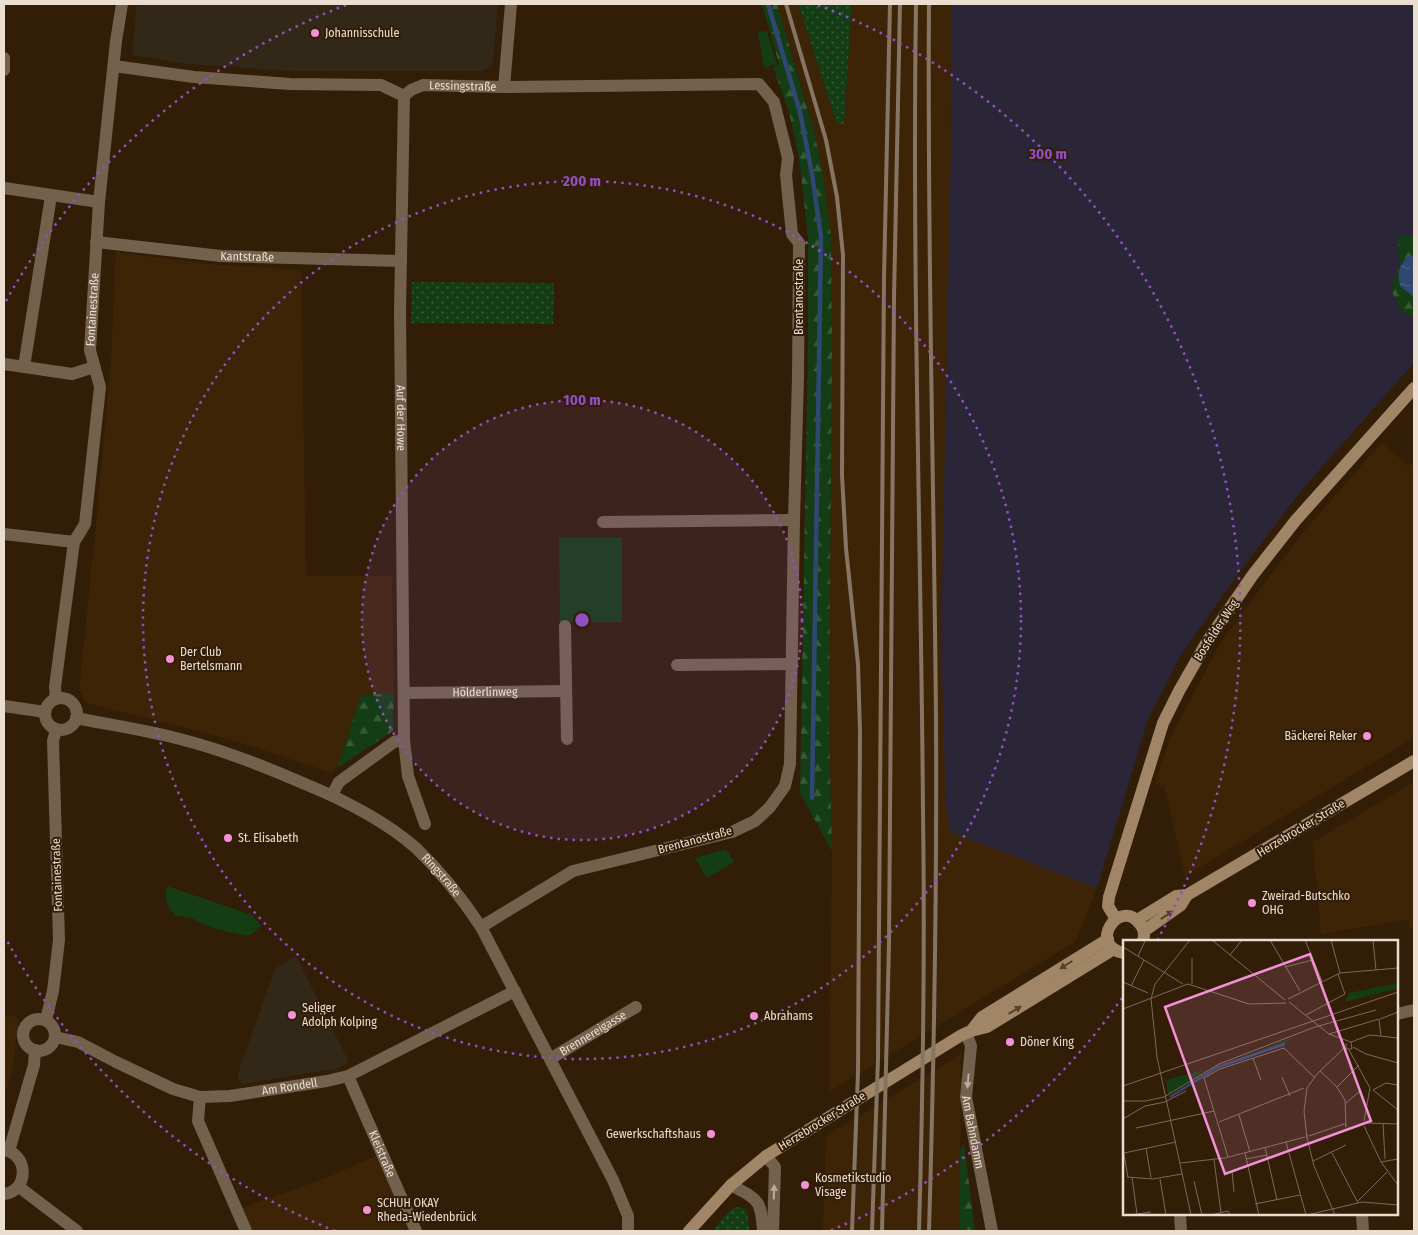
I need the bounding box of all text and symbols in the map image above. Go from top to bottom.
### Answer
place label: Johannisschule [325,26,399,40]
marker: Johannisschule [309,27,321,39]
street label: Lessingstraße [429,78,497,94]
text: 300 m [1028,145,1067,163]
text: 200 m [562,172,601,190]
street label: Kantstraße [220,249,274,264]
street label: Brentanostraße [792,259,806,335]
street label: Fontainestraße [83,272,102,347]
street label: Auf der Howe [394,385,408,451]
text: 100 m [563,391,601,409]
street label: Bosfelder Weg [1191,596,1241,663]
centre of rings [573,611,591,629]
place label: Der Club Bertelsmann [180,645,242,673]
marker: Der Club Bertelsmann [164,653,176,665]
street label: Hölderlinweg [452,685,518,699]
place label: Bäckerei Reker [1284,729,1358,743]
marker: Bäckerei Reker [1361,730,1373,742]
street label: Herzebrocker Straße [1255,796,1347,860]
street label: Brentanostraße [656,823,734,857]
place label: St. Elisabeth [238,831,299,845]
marker: St. Elisabeth [222,832,234,844]
street label: Fontainestraße [49,838,65,912]
street label: Ringstraße [419,851,464,900]
place label: Zweirad-Butschko OHG [1262,889,1350,917]
marker: Zweirad-Butschko OHG [1246,897,1258,909]
one-way arrow [1161,910,1174,920]
inset map [1123,940,1398,1215]
one-way arrow [1060,960,1073,969]
place label: Seliger Adolph Kolping [302,1001,377,1029]
one-way arrow [1008,1006,1021,1015]
street label: Brennereigasse [557,1008,629,1059]
marker: Seliger Adolph Kolping [286,1009,298,1021]
place label: Abrahams [764,1009,813,1023]
marker: Abrahams [748,1010,760,1022]
place label: Döner King [1020,1035,1074,1049]
marker: Döner King [1004,1036,1016,1048]
one-way arrow [963,1073,971,1089]
street label: Am Rondell [261,1076,318,1098]
street label: Herzebrocker Straße [776,1089,868,1153]
street label: Am Bahndamm [959,1094,987,1170]
place label: Gewerkschaftshaus [606,1127,701,1141]
street label: Kleistraße [366,1128,399,1179]
marker: Gewerkschaftshaus [705,1128,717,1140]
place label: Kosmetikstudio Visage [815,1171,891,1199]
marker: Kosmetikstudio Visage [799,1179,811,1191]
one-way arrow [770,1184,778,1200]
place label: SCHUH OKAY Rheda-Wiedenbrück [377,1196,477,1224]
marker: SCHUH OKAY Rheda-Wiedenbrück [361,1204,373,1216]

